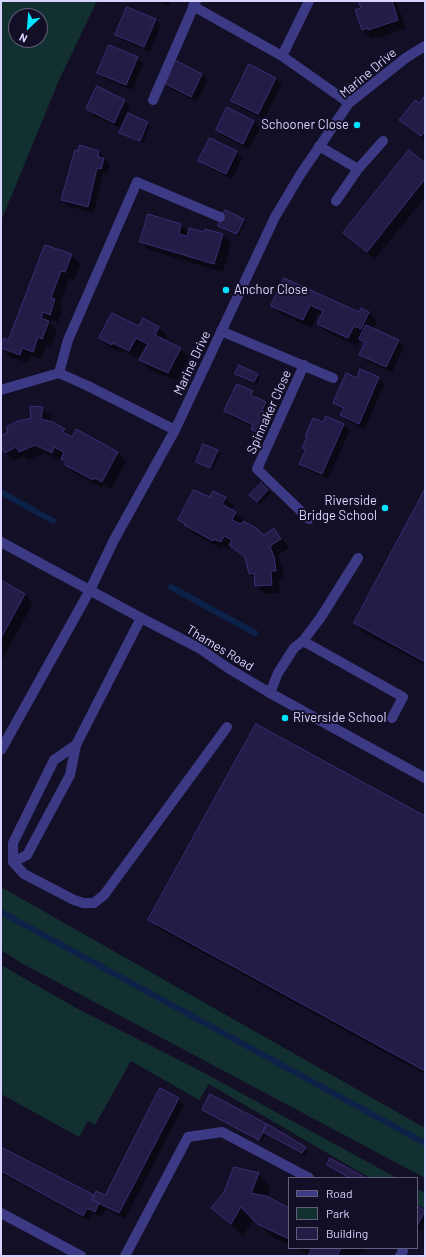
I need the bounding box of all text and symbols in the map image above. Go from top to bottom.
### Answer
north arrow [8,8,48,48]
text: N [17,31,29,46]
street label: Marine Drive [336,45,400,101]
place label: Schooner Close [261,117,349,133]
marker: Schooner Close [352,120,362,130]
place label: Anchor Close [234,282,308,298]
marker: Anchor Close [221,285,231,295]
street label: Marine Drive [170,328,214,398]
street label: Spinnaker Close [243,368,295,456]
place label: Riverside Bridge School [299,493,377,524]
marker: Riverside Bridge School [380,503,390,513]
street label: Thames Road [183,622,257,674]
place label: Riverside School [293,710,386,726]
marker: Riverside School [280,713,290,723]
legend [288,1177,418,1249]
text: Road [326,1186,353,1200]
text: Park [326,1206,350,1220]
text: Building [326,1226,368,1240]

